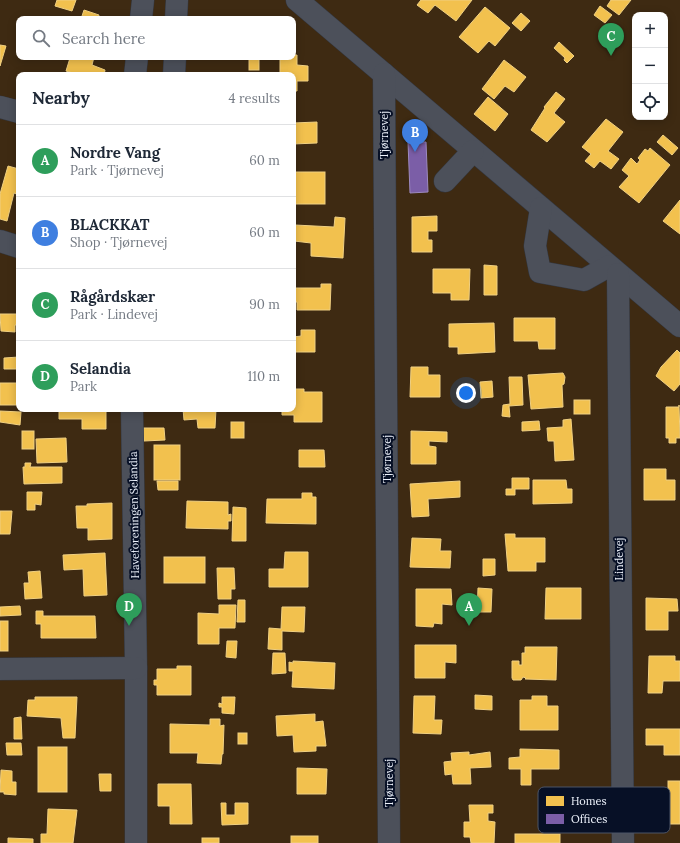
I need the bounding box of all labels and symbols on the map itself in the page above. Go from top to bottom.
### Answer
pin: C [598,23,624,56]
street label: Tjørnevej [377,111,391,159]
pin: B [402,119,428,152]
your location [456,383,476,403]
street label: Tjørnevej [380,435,394,483]
street label: Haveforeningen Selandia [126,451,142,579]
street label: Lindevej [612,537,626,580]
pin: D [116,593,142,626]
pin: A [456,593,482,626]
street label: Tjørnevej [382,759,396,807]
legend [538,787,670,833]
text: Homes [571,794,607,808]
text: Offices [571,812,607,826]

